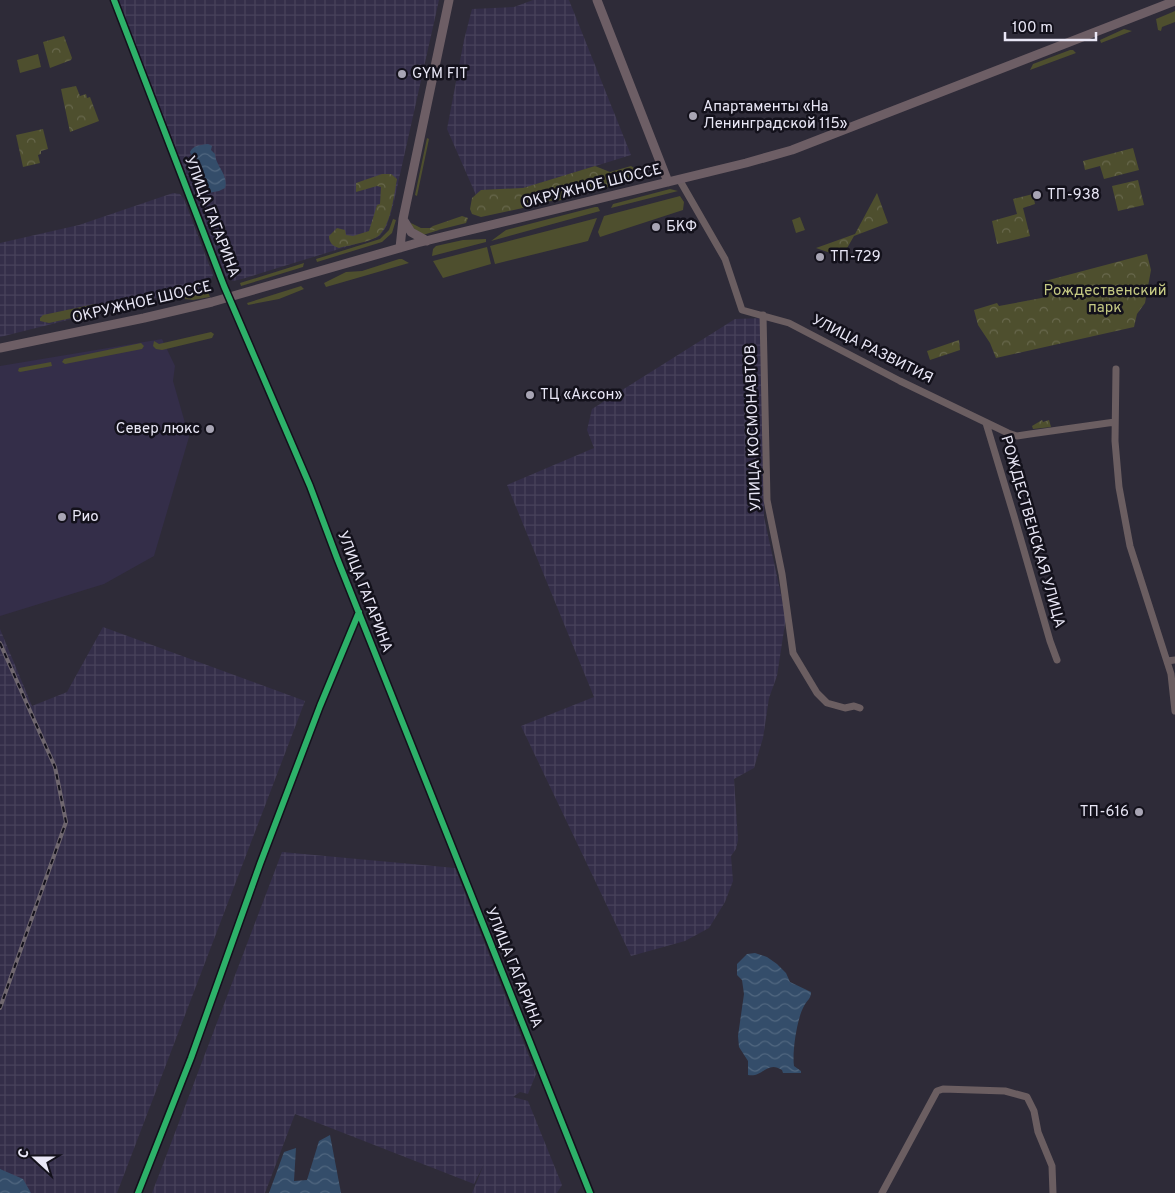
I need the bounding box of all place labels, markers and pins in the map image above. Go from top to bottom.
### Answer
place label: GYM FIT [412,65,468,84]
marker: GYM FIT [396,68,408,80]
place label: Апартаменты «На Ленинградской 115» [703,98,848,134]
marker: Апартаменты «На Ленинградской 115» [687,110,699,122]
place label: ТП-938 [1047,186,1100,205]
marker: ТП-938 [1031,189,1043,201]
place label: БКФ [666,218,697,237]
marker: БКФ [650,221,662,233]
place label: ТП-729 [830,248,881,267]
marker: ТП-729 [814,251,826,263]
place label: ТЦ «Аксон» [540,386,623,405]
marker: ТЦ «Аксон» [524,389,536,401]
place label: Север люкс [116,420,200,439]
marker: Север люкс [204,423,216,435]
place label: Рио [72,508,99,527]
marker: Рио [56,511,68,523]
place label: ТП-616 [1080,803,1129,822]
marker: ТП-616 [1133,806,1145,818]

